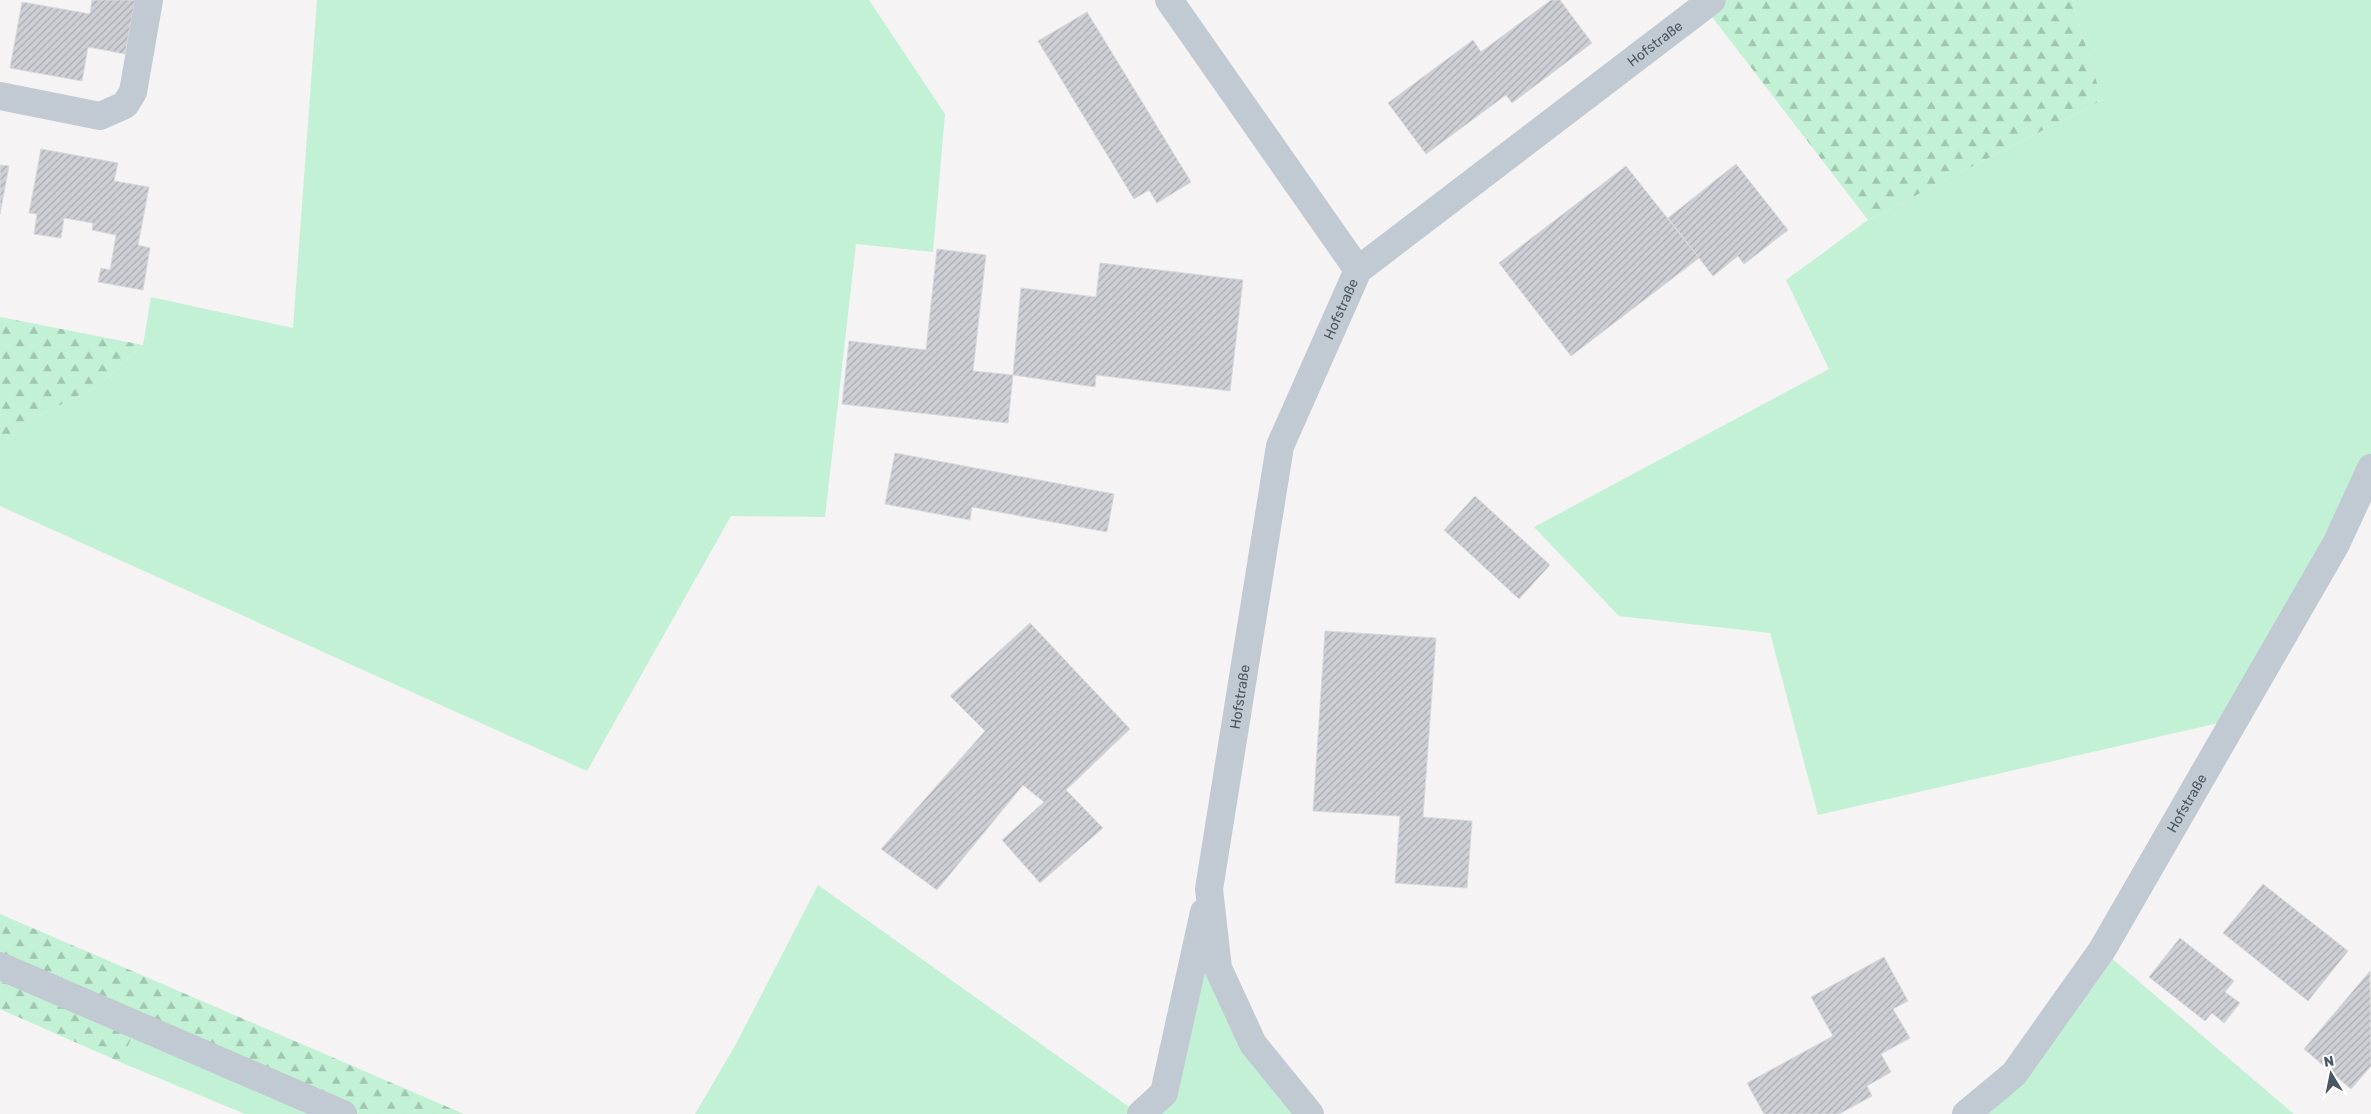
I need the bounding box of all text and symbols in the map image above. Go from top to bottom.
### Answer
street label: Hofstraße [1624,17,1686,70]
street label: Hofstraße [1320,276,1362,342]
street label: Hofstraße [1227,663,1254,730]
street label: Hofstraße [2163,771,2211,836]
north arrow [2306,1049,2356,1099]
text: N [2322,1052,2335,1071]

